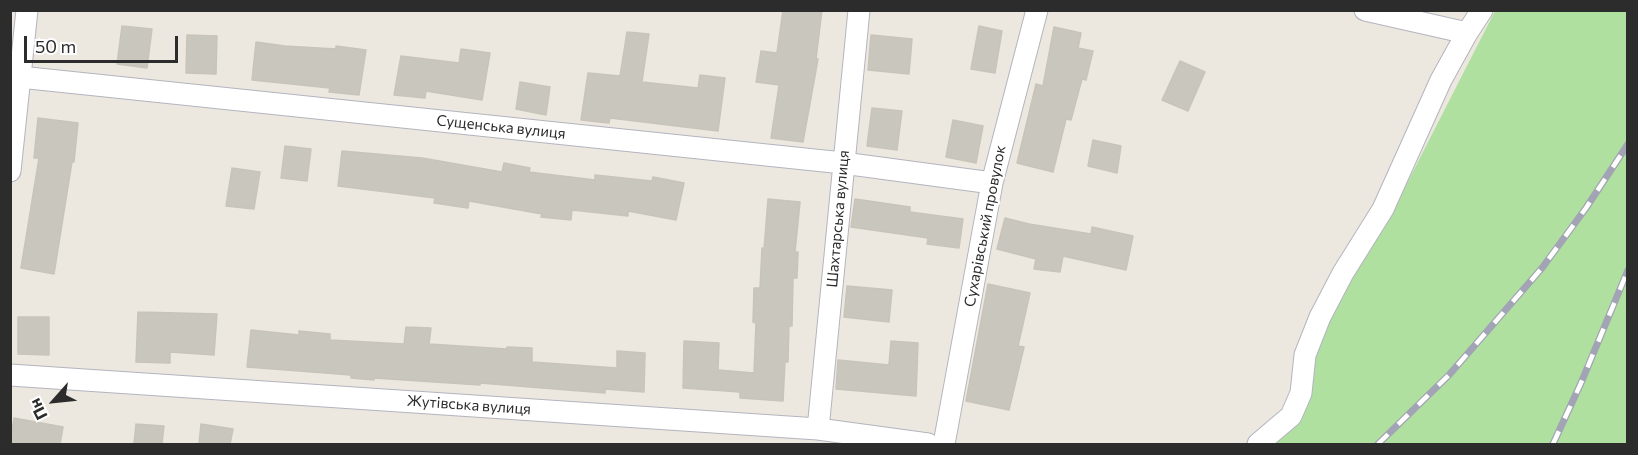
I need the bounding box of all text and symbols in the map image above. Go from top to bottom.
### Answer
scale bar [27,24,182,62]
text: 50 m [35,35,76,57]
street label: Сущенська вулиця [436,111,566,143]
street label: Сухарівський провулок [960,144,1010,308]
street label: Шахтарська вулиця [823,150,853,288]
north arrow [24,371,84,431]
street label: Жутівська вулиця [406,392,532,418]
text: Пн [24,396,51,423]

